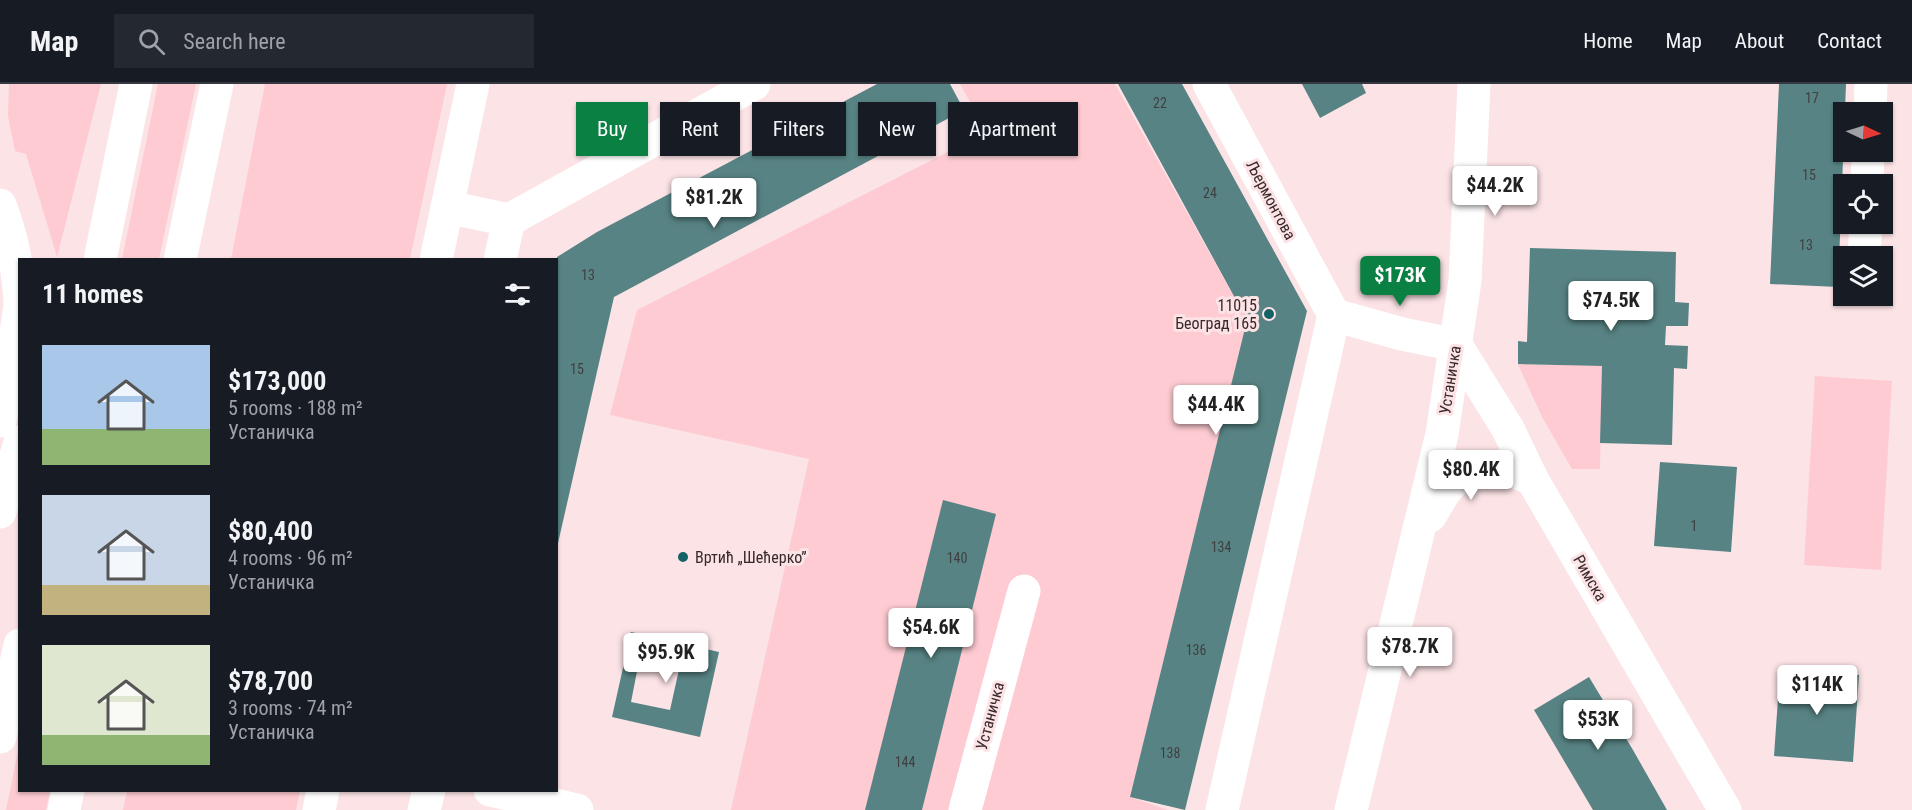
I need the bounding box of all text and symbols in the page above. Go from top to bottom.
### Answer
search box [114,14,534,68]
text: Map [30,25,78,58]
icon: search [135,25,168,58]
text: Search here [183,29,286,54]
text: Home [1583,29,1633,53]
text: Map [1666,29,1702,53]
text: About [1735,29,1784,53]
text: Contact [1817,29,1882,53]
house number: 17 [1805,90,1819,106]
house number: 22 [1153,95,1167,111]
chip: Buy [576,102,648,156]
chip: Rent [660,102,740,156]
chip: Filters [752,102,846,156]
chip: New [858,102,936,156]
chip: Apartment [948,102,1078,156]
north arrow [1833,102,1893,162]
map controls [1833,102,1893,306]
street label: Љермонтова [1242,157,1300,243]
pin: $44.2K [1446,166,1544,217]
house number: 15 [1802,167,1816,183]
text: $44.2K [1466,173,1524,197]
button: locate [1833,174,1893,234]
pin: $81.2K [665,178,763,229]
text: $81.2K [685,185,743,209]
house number: 24 [1203,185,1217,201]
house number: 13 [1799,237,1813,253]
button: layers [1833,246,1893,306]
pin: $173K [1358,256,1442,307]
text: $173K [1374,263,1426,287]
house number: 13 [581,267,595,283]
icon: filters [501,278,534,311]
text: 11 homes [42,279,144,309]
pin: $74.5K [1562,281,1660,332]
text: $74.5K [1582,288,1640,312]
place label: 11015 Београд 165 [1175,296,1257,333]
marker: 11015 Београд 165 [1262,307,1276,321]
street label: Устаничка [1435,344,1465,416]
house number: 15 [570,361,584,377]
text: $173,000 [228,366,326,396]
icon: home [90,369,162,441]
pin: $44.4K [1167,385,1265,436]
text: $44.4K [1187,392,1245,416]
text: 5 rooms · 188 m² [228,396,363,420]
text: Устаничка [228,420,315,444]
pin: $80.4K [1422,450,1520,501]
text: $80.4K [1442,457,1500,481]
text: $80,400 [228,516,313,546]
house number: 1 [1691,518,1697,534]
icon: home [90,519,162,591]
house number: 134 [1211,539,1231,555]
text: 4 rooms · 96 m² [228,546,353,570]
place label: Вртић „Шећерко” [695,548,807,567]
marker: Вртић „Шећерко” [676,550,690,564]
house number: 140 [947,550,967,566]
street label: Римска [1569,552,1611,604]
text: Устаничка [228,570,315,594]
pin: $54.6K [882,608,980,659]
text: $54.6K [902,615,960,639]
pin: $78.7K [1361,627,1459,678]
pin: $95.9K [617,633,715,684]
text: $78.7K [1381,634,1439,658]
text: $95.9K [637,640,695,664]
house number: 136 [1186,642,1206,658]
pin: $114K [1775,665,1859,716]
text: $78,700 [228,666,313,696]
icon: home [90,669,162,741]
text: $114K [1791,672,1843,696]
street label: Устаничка [972,680,1008,752]
text: 3 rooms · 74 m² [228,696,353,720]
pin: $53K [1562,700,1634,751]
text: $53K [1577,707,1619,731]
text: Устаничка [228,720,315,744]
house number: 138 [1160,745,1180,761]
house number: 144 [895,754,915,770]

